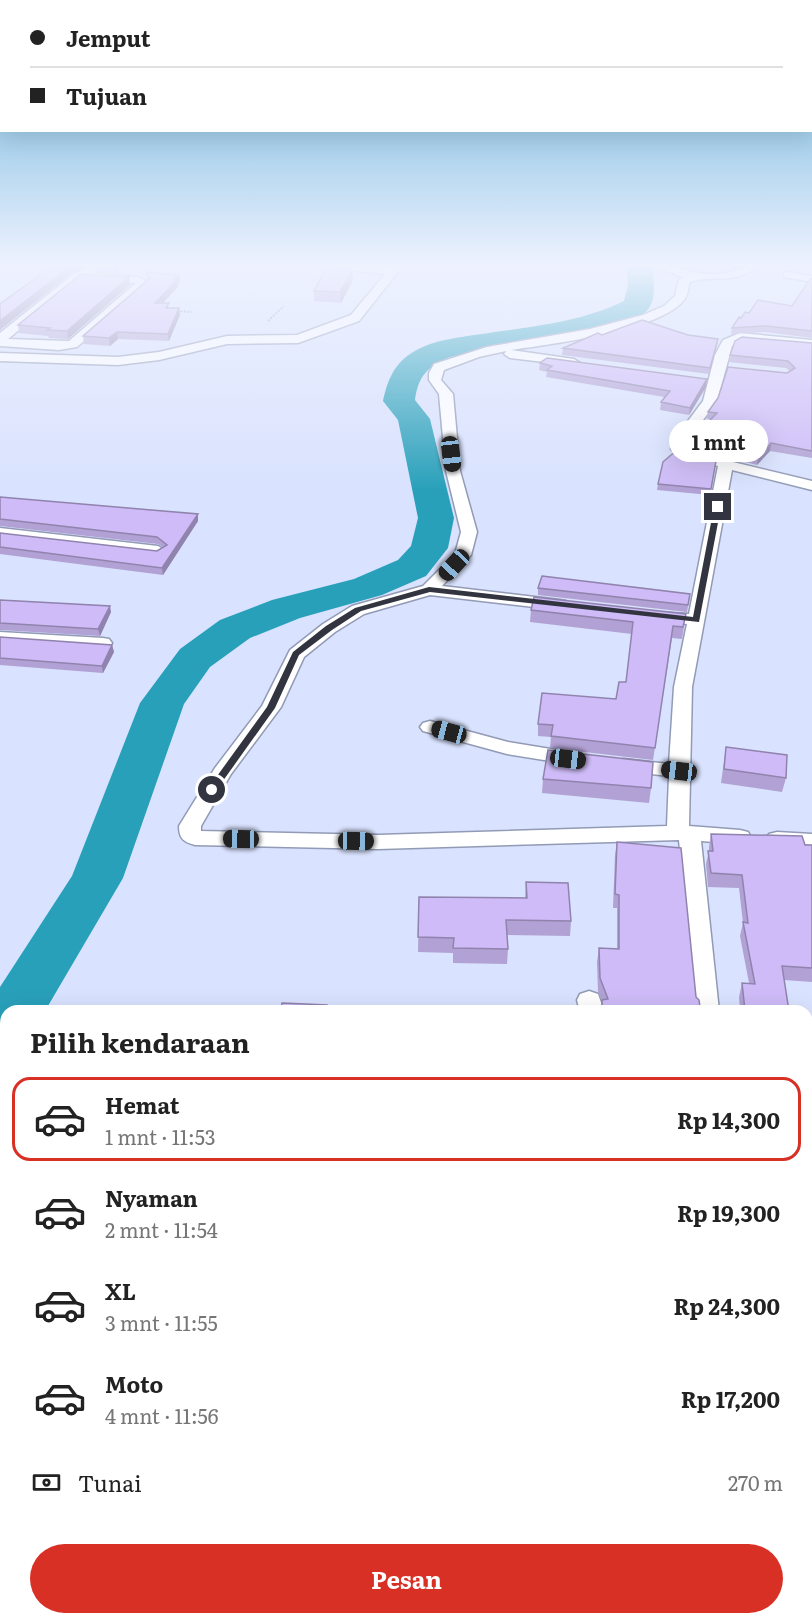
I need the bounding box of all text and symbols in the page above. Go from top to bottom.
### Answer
text: Jemput [66,21,150,54]
text: Tujuan [66,79,147,112]
callout: 1 mnt [668,420,768,462]
text: 1 mnt [691,426,746,456]
car [440,435,462,473]
route end [704,493,731,520]
car [435,546,473,584]
car [429,719,469,745]
car [549,748,587,770]
car [660,760,698,782]
route start [198,776,225,803]
car [223,830,259,848]
car [338,832,374,850]
text: Pilih kendaraan [30,1021,250,1061]
text: Hemat [105,1088,179,1121]
icon: car [33,1092,87,1146]
text: Rp 14,300 [677,1103,780,1136]
text: 1 mnt · 11:53 [105,1121,216,1151]
text: Nyaman [105,1181,198,1214]
icon: car [33,1185,87,1239]
text: Rp 19,300 [677,1196,780,1229]
text: 2 mnt · 11:54 [105,1214,218,1244]
text: XL [105,1274,136,1307]
icon: car [33,1278,87,1332]
text: Rp 24,300 [673,1289,780,1322]
text: 3 mnt · 11:55 [105,1307,218,1337]
text: Moto [105,1367,163,1400]
icon: car [33,1371,87,1425]
text: Rp 17,200 [681,1382,780,1415]
text: 4 mnt · 11:56 [105,1400,218,1430]
icon: cash [30,1466,63,1499]
text: Tunai [78,1466,142,1499]
text: 270 m [728,1467,783,1497]
button: Pesan [30,1544,783,1613]

